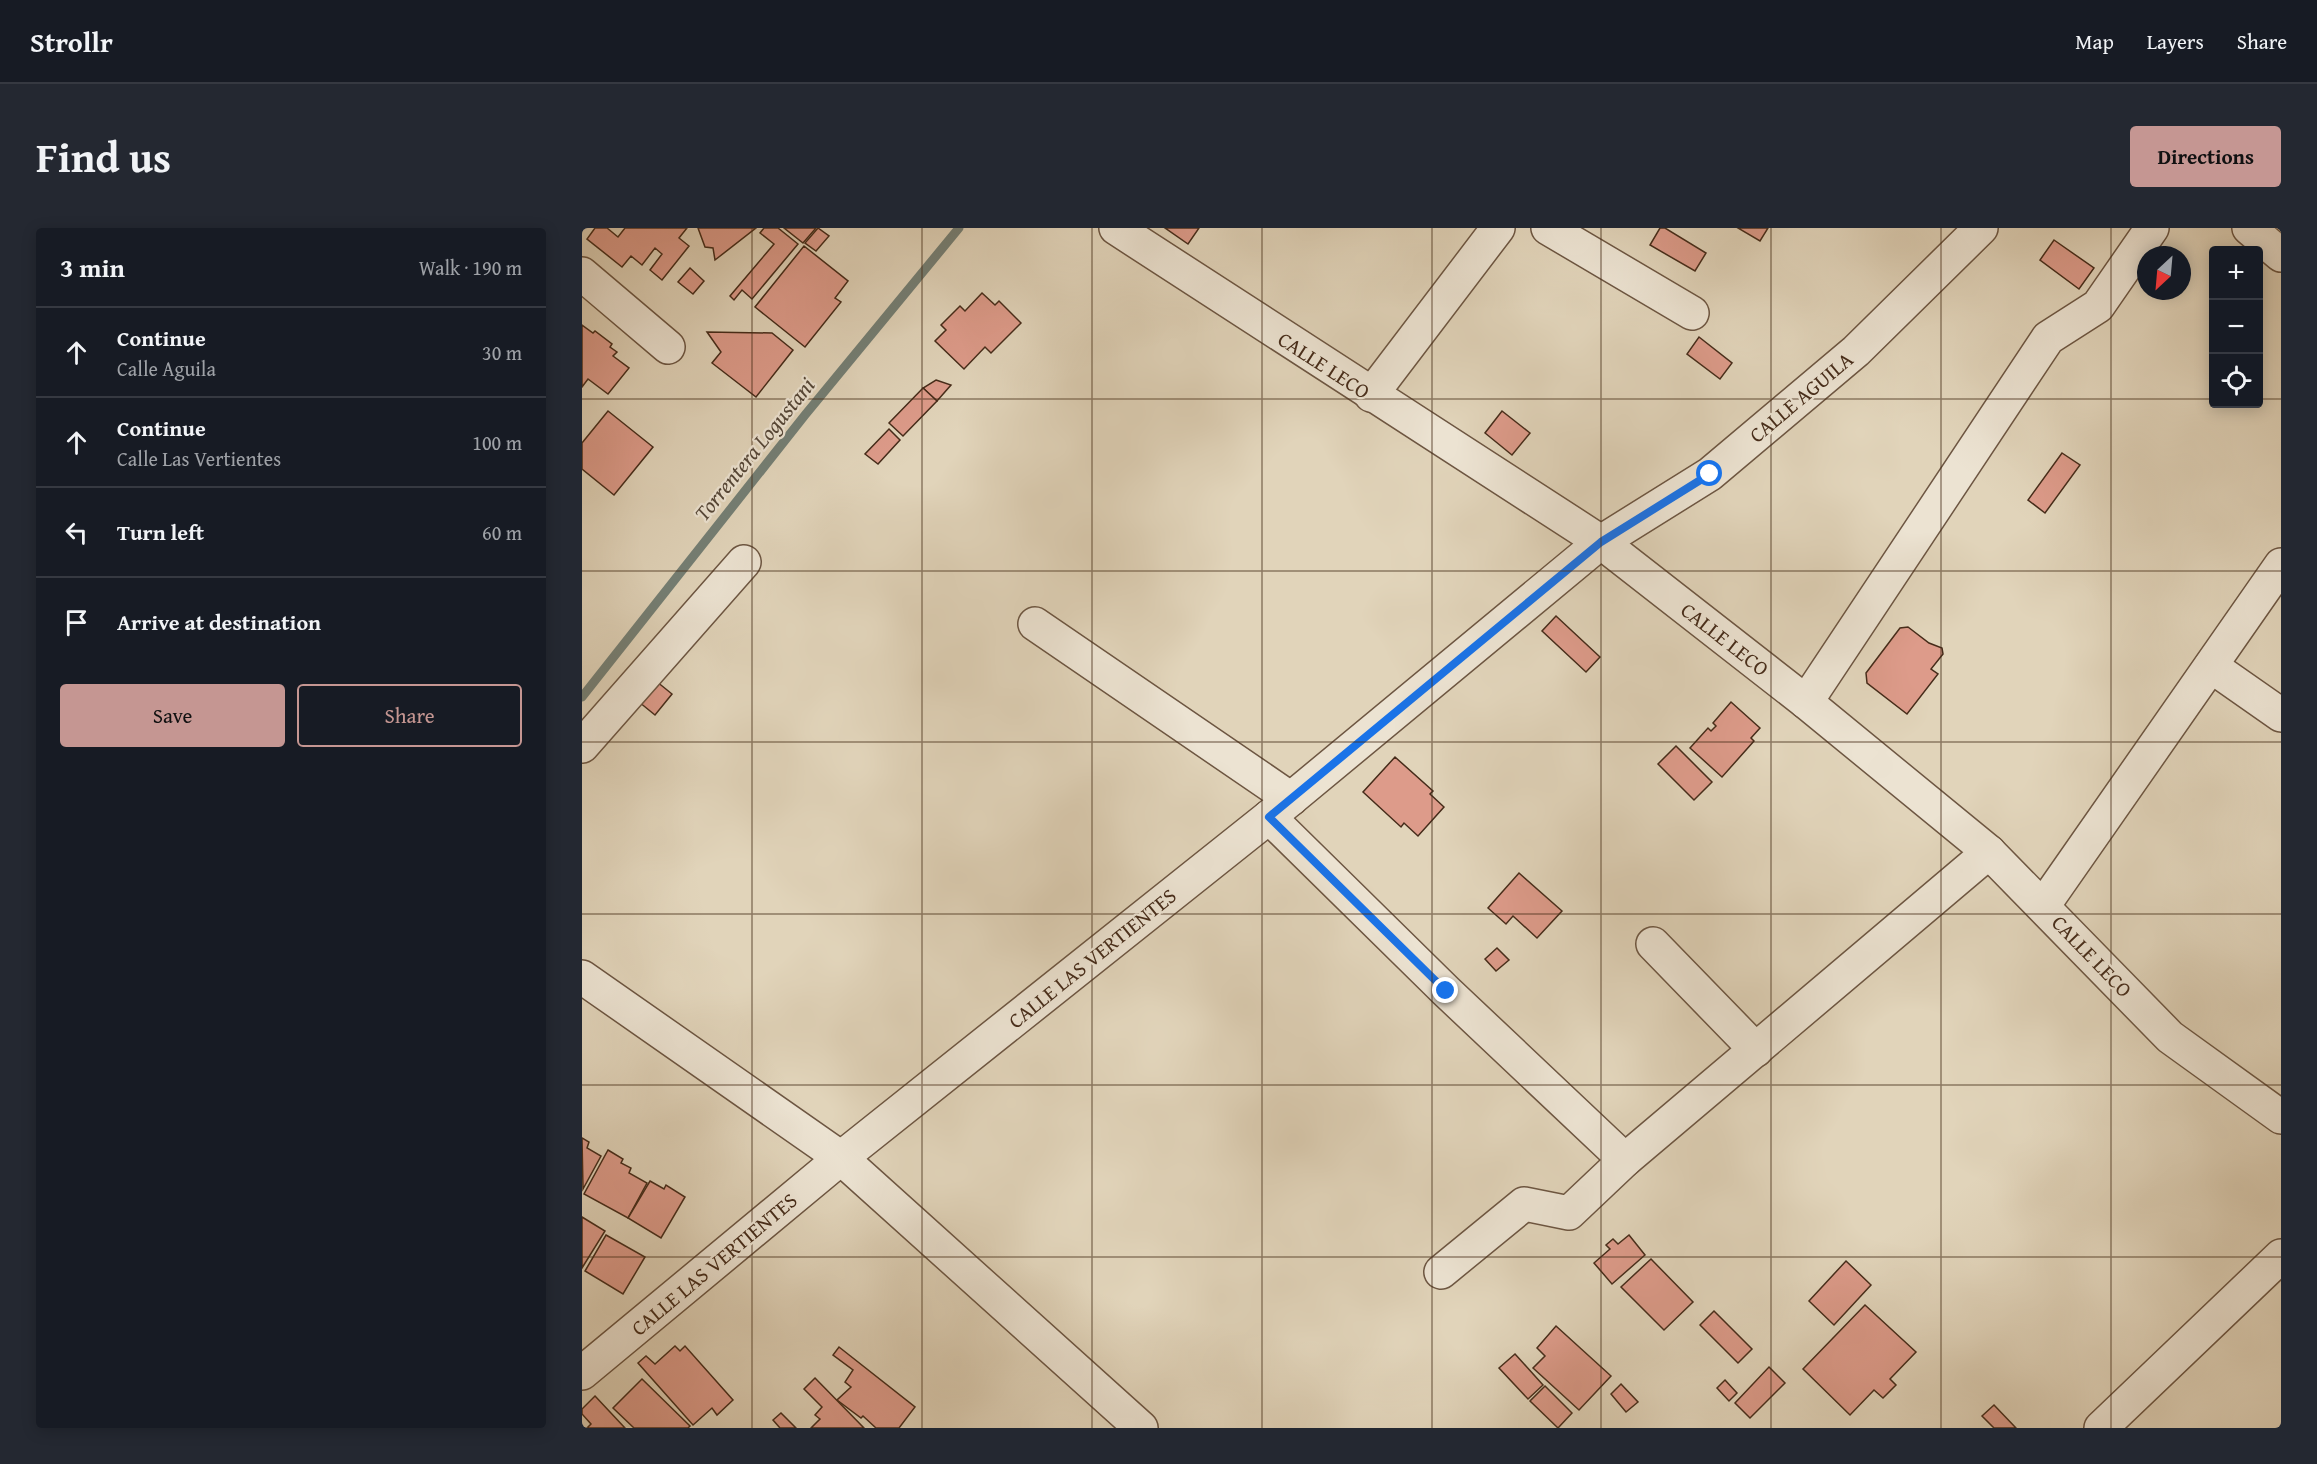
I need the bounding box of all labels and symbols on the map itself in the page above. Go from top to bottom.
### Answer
north arrow [2137,246,2191,300]
street label: CALLE LECO [1272,324,1376,406]
street label: CALLE AGUILA [1742,344,1860,450]
water label: Torrentera Logustani [686,370,822,528]
route start [1696,460,1722,486]
street label: CALLE LECO [1674,595,1776,683]
street label: CALLE LAS VERTIENTES [1001,880,1183,1036]
street label: CALLE LECO [2045,908,2139,1004]
route end [1432,977,1458,1003]
street label: CALLE LAS VERTIENTES [624,1185,804,1343]

